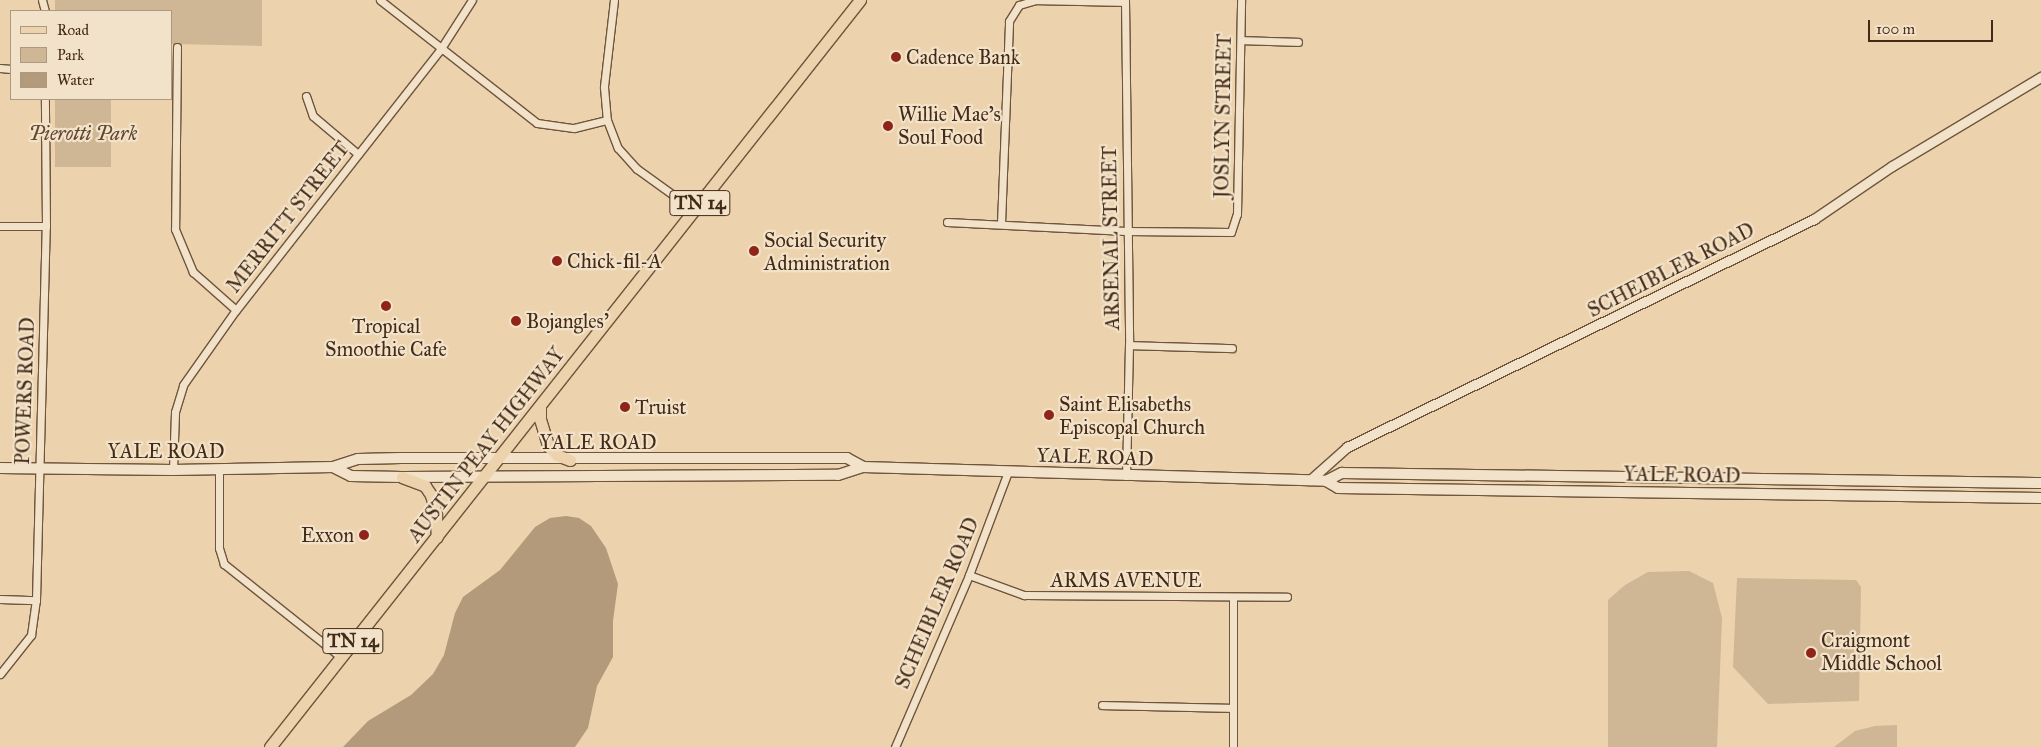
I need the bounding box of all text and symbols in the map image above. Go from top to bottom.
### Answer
legend [10,10,172,100]
scale bar [1871,10,1996,42]
text: 100 m [1876,20,1915,38]
text: Road [57,21,89,39]
street label: JOSLYN STREET [1210,33,1236,199]
place label: Cadence Bank [906,45,1020,69]
text: Park [57,46,84,64]
marker: Cadence Bank [890,51,902,63]
text: Water [57,71,94,89]
place label: Willie Mae's Soul Food [898,102,1001,149]
marker: Willie Mae's Soul Food [882,120,894,132]
park label: Pierotti Park [29,121,137,145]
street label: MERRITT STREET [222,137,354,297]
street label: ARSENAL STREET [1097,146,1125,330]
road number: TN 14 [669,187,731,220]
street label: SCHEIBLER ROAD [1584,218,1758,322]
place label: Social Security Administration [764,228,890,275]
marker: Social Security Administration [748,245,760,257]
place label: Chick-fil-A [567,249,662,273]
marker: Chick-fil-A [551,255,563,267]
marker: Tropical Smoothie Cafe [380,300,392,312]
place label: Bojangles' [526,309,609,333]
place label: Tropical Smoothie Cafe [325,314,447,361]
marker: Bojangles' [510,315,522,327]
street label: POWERS ROAD [10,317,40,465]
street label: AUSTIN PEAY HIGHWAY [403,343,569,547]
place label: Saint Elisabeths Episcopal Church [1059,392,1205,439]
place label: Truist [635,395,686,419]
marker: Truist [619,401,631,413]
marker: Saint Elisabeths Episcopal Church [1043,409,1055,421]
street label: YALE ROAD [539,430,657,454]
street label: YALE ROAD [107,439,225,463]
street label: YALE ROAD [1036,443,1154,471]
street label: YALE ROAD [1623,462,1741,488]
street label: SCHEIBLER ROAD [890,514,984,692]
place label: Exxon [301,523,354,547]
marker: Exxon [358,529,370,541]
street label: ARMS AVENUE [1050,568,1202,592]
road number: TN 14 [322,624,384,658]
place label: Craigmont Middle School [1821,629,1942,676]
marker: Craigmont Middle School [1805,647,1817,659]

